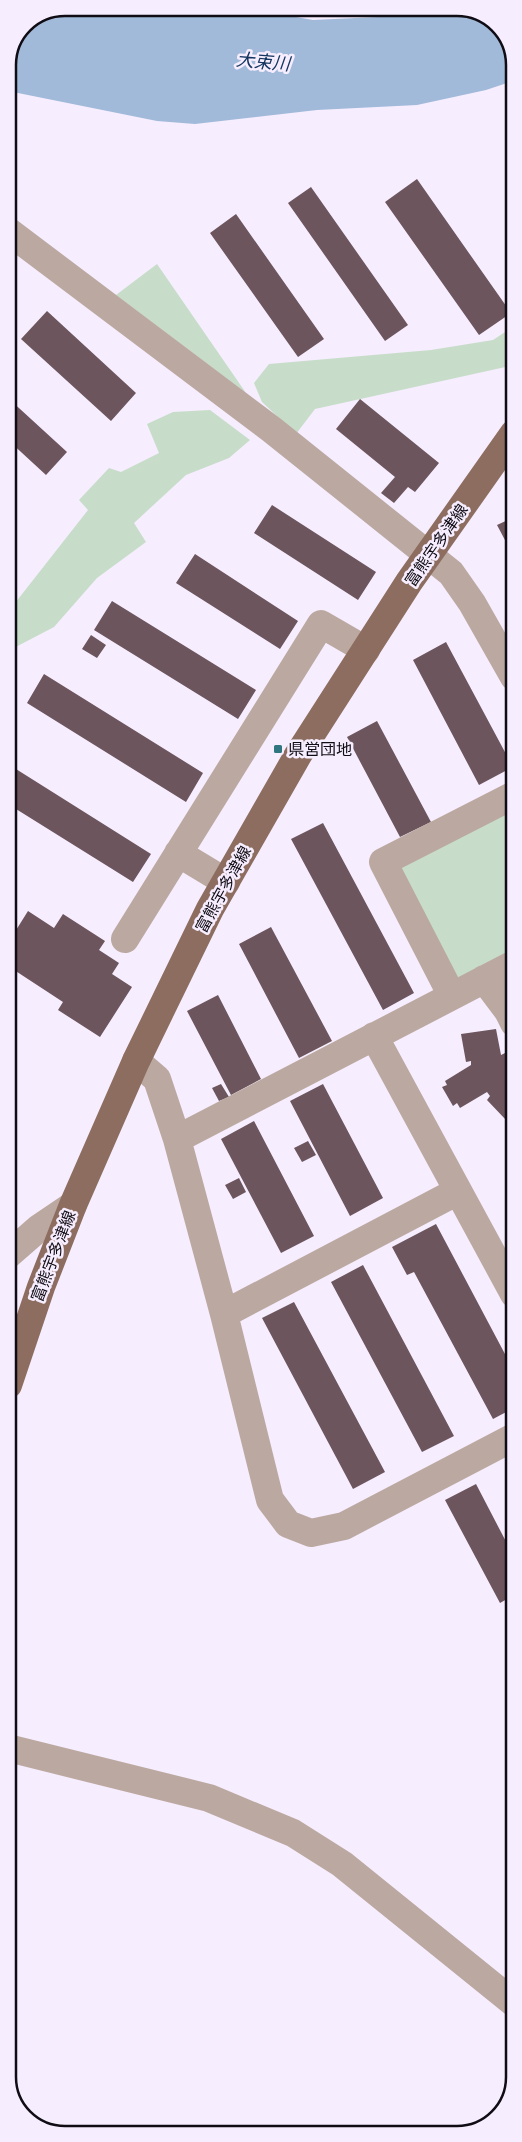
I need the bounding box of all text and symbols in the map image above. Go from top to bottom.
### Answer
water label: 大束川 [235,47,293,76]
street label: 富熊宇多津線 [399,499,473,591]
place label: 県営団地 [288,738,352,761]
marker: 県営団地 [272,743,284,755]
street label: 富熊宇多津線 [190,842,257,937]
street label: 富熊宇多津線 [26,1207,81,1305]

